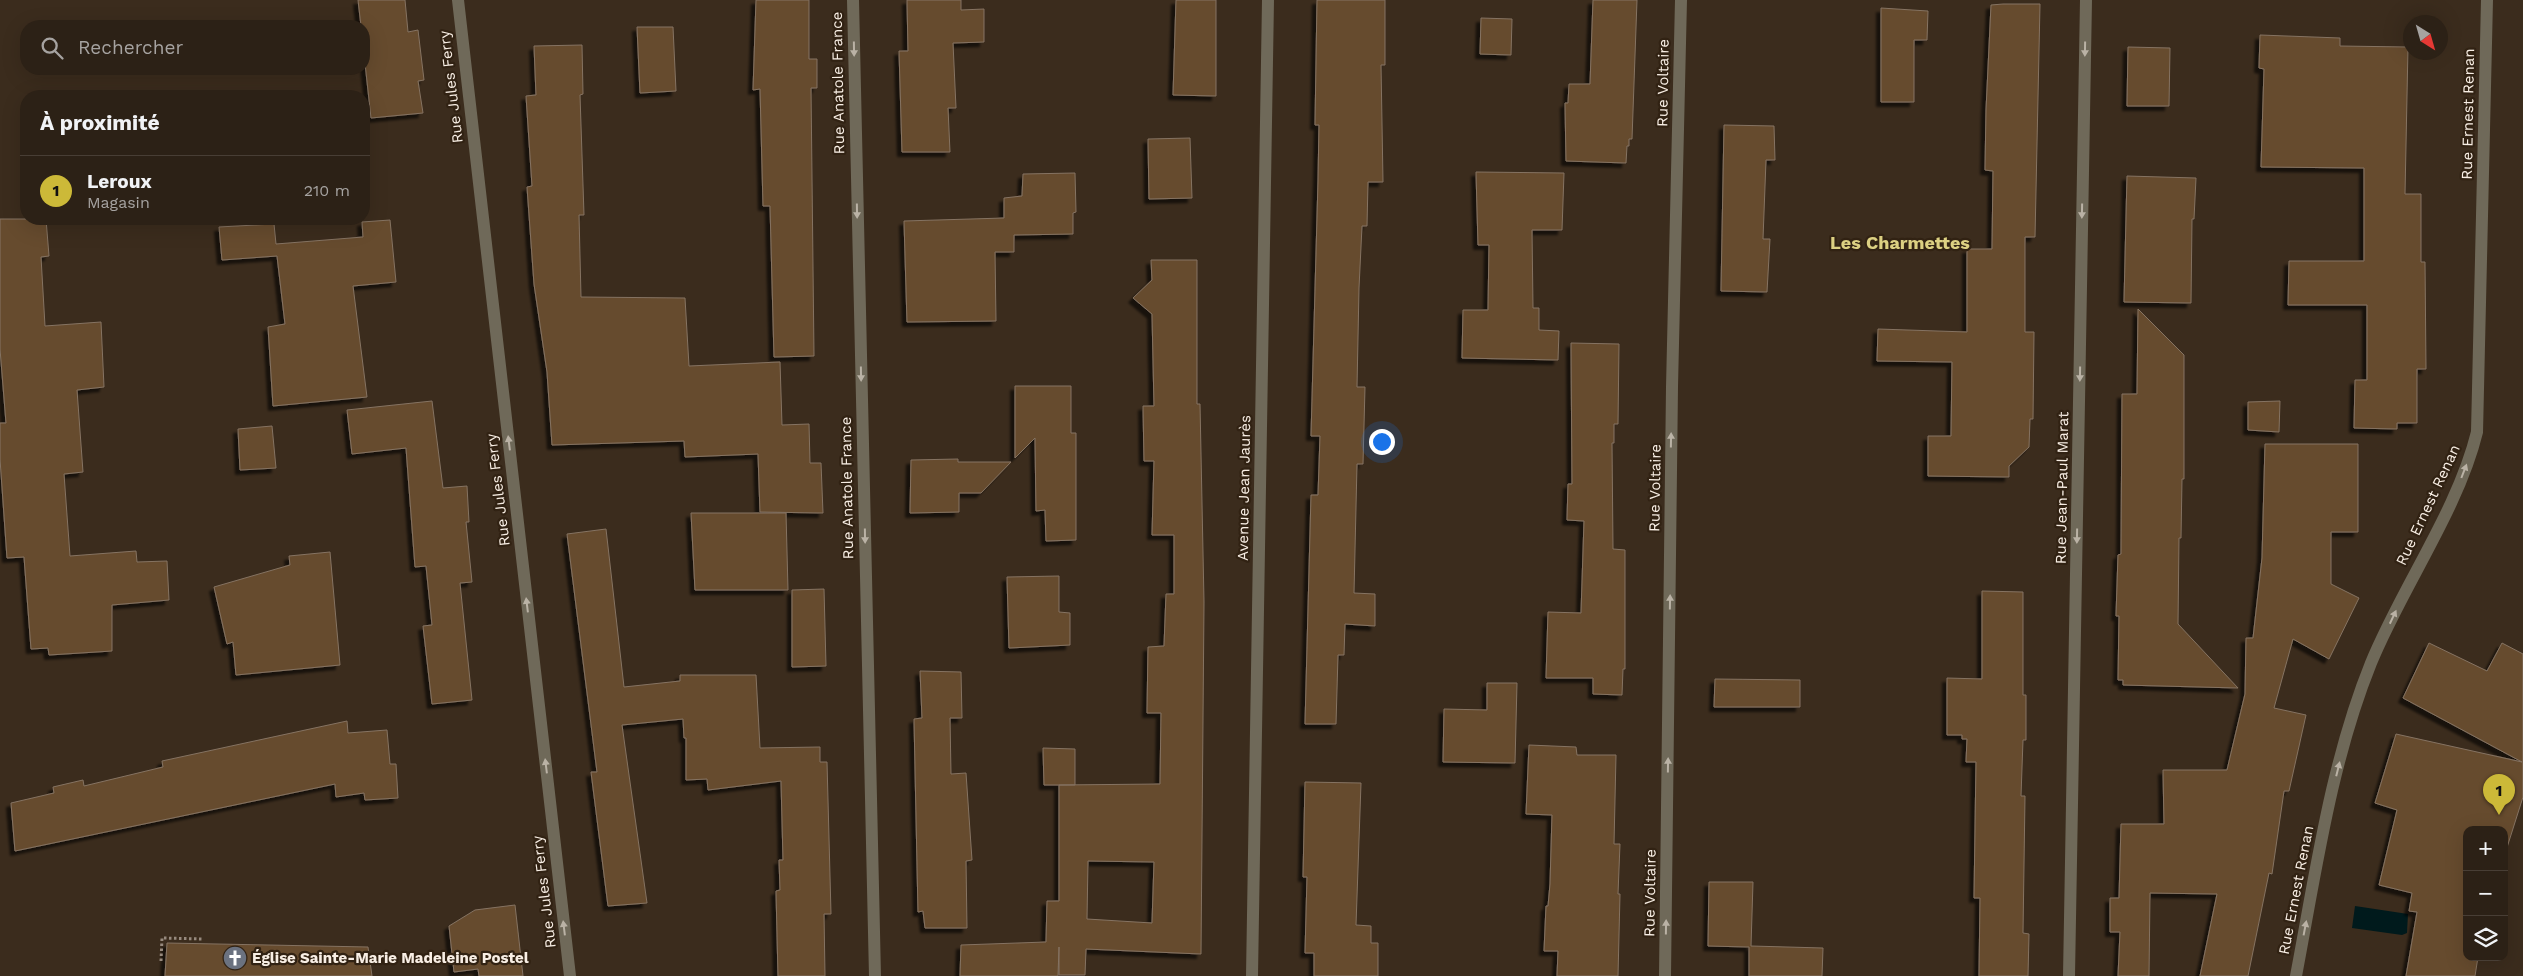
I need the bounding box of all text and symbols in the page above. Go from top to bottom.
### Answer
street label: Rue Anatole France [828,12,848,154]
north arrow [2403,15,2448,60]
search box [20,20,370,75]
street label: Rue Jules Ferry [435,29,467,144]
icon: search [38,34,66,62]
text: Rechercher [78,36,183,59]
street label: Rue Voltaire [1653,39,1673,127]
one-way arrow [850,41,858,57]
one-way arrow [2081,41,2089,57]
street label: Rue Ernest Renan [2458,48,2478,180]
text: À proximité [40,110,160,135]
text: Leroux [87,170,152,193]
text: 1 [53,181,59,200]
text: 210 m [304,181,350,200]
text: Magasin [87,193,150,212]
one-way arrow [854,203,862,219]
one-way arrow [2078,203,2086,219]
district label: Les Charmettes [1830,232,1970,253]
one-way arrow [857,366,865,382]
one-way arrow [2076,366,2084,382]
street label: Rue Jean-Paul Marat [2052,411,2072,564]
street label: Avenue Jean Jaurès [1234,415,1254,561]
street label: Rue Anatole France [837,417,857,559]
your location [1369,429,1395,455]
street label: Rue Jules Ferry [482,432,514,547]
one-way arrow [1667,432,1675,448]
one-way arrow [505,435,513,451]
street label: Rue Ernest Renan [2392,442,2464,568]
street label: Rue Voltaire [1645,444,1665,532]
one-way arrow [2461,463,2468,478]
one-way arrow [861,528,869,544]
one-way arrow [2073,528,2081,544]
one-way arrow [1666,594,1674,610]
one-way arrow [523,596,531,612]
one-way arrow [2389,610,2397,624]
one-way arrow [1664,757,1672,773]
one-way arrow [542,758,550,774]
one-way arrow [2334,761,2342,776]
pin: 1 [2483,774,2515,815]
street label: Rue Ernest Renan [2275,824,2317,956]
map controls [2463,826,2508,961]
button: + [2463,826,2508,871]
street label: Rue Jules Ferry [528,834,560,949]
street label: Rue Voltaire [1640,849,1660,937]
button: − [2463,871,2508,916]
button: layers [2463,916,2508,961]
one-way arrow [560,919,568,935]
one-way arrow [1662,919,1670,935]
one-way arrow [2302,920,2310,936]
church icon: Église Sainte-Marie Madeleine Postel [222,945,248,971]
place label: Église Sainte-Marie Madeleine Postel [252,949,529,967]

